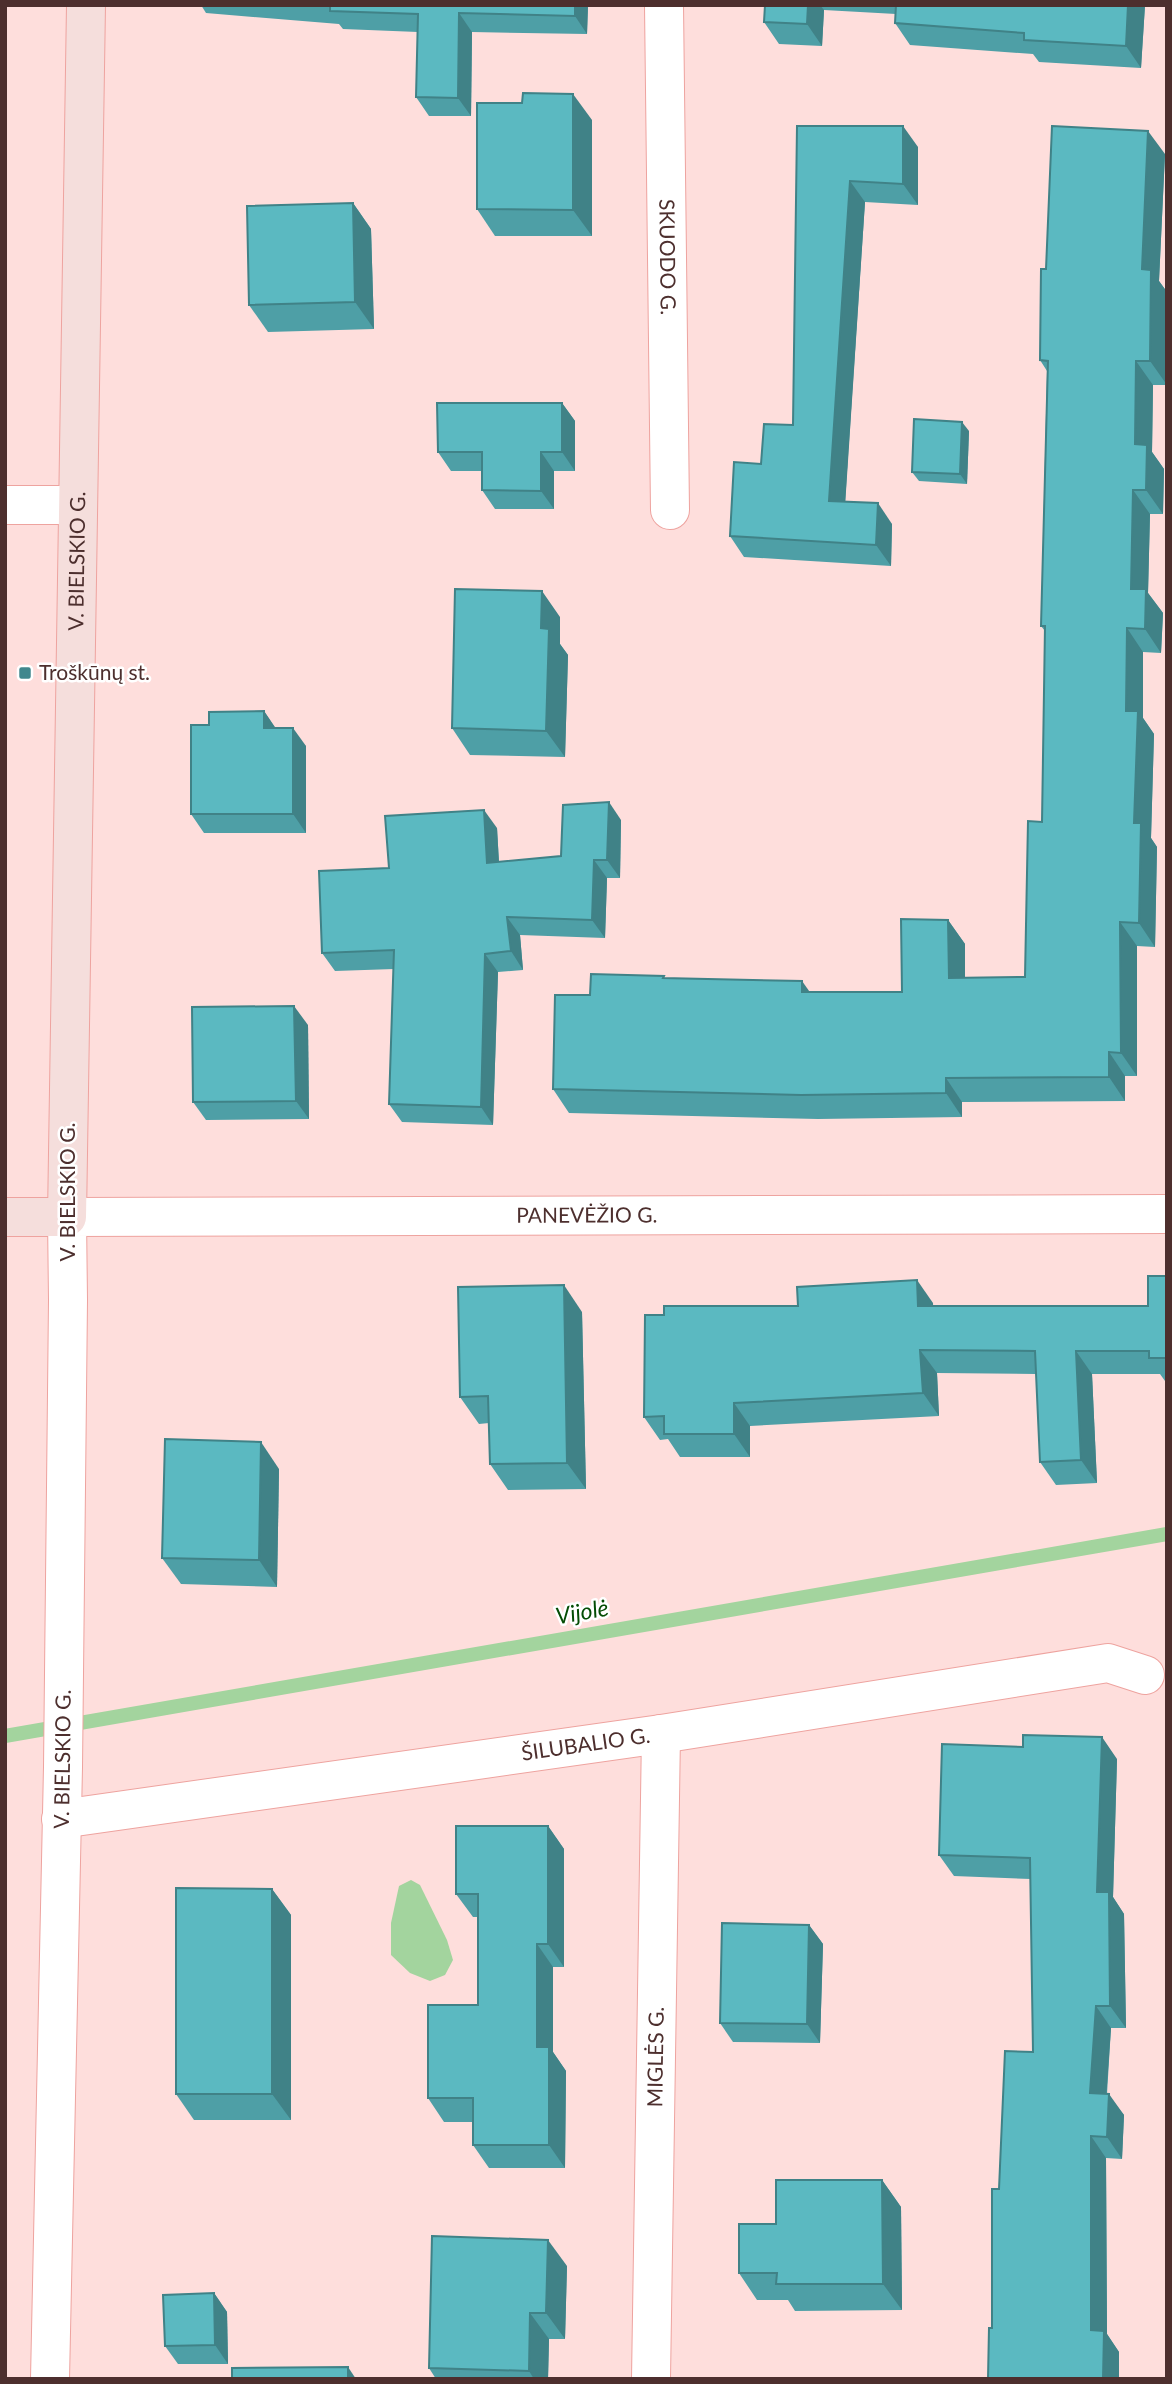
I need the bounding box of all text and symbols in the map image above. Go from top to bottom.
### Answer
street label: SKUODO G. [655,199,682,315]
street label: V. BIELSKIO G. [62,491,89,631]
place label: Troškūnų st. [39,659,150,684]
marker: Troškūnų st. [17,665,33,681]
street label: V. BIELSKIO G. [54,1122,79,1262]
street label: PANEVĖŽIO G. [516,1201,658,1227]
water label: Vijolė [553,1593,610,1629]
street label: V. BIELSKIO G. [48,1689,75,1829]
street label: ŠILUBALIO G. [520,1722,652,1765]
street label: MIGLĖS G. [641,2006,668,2108]

